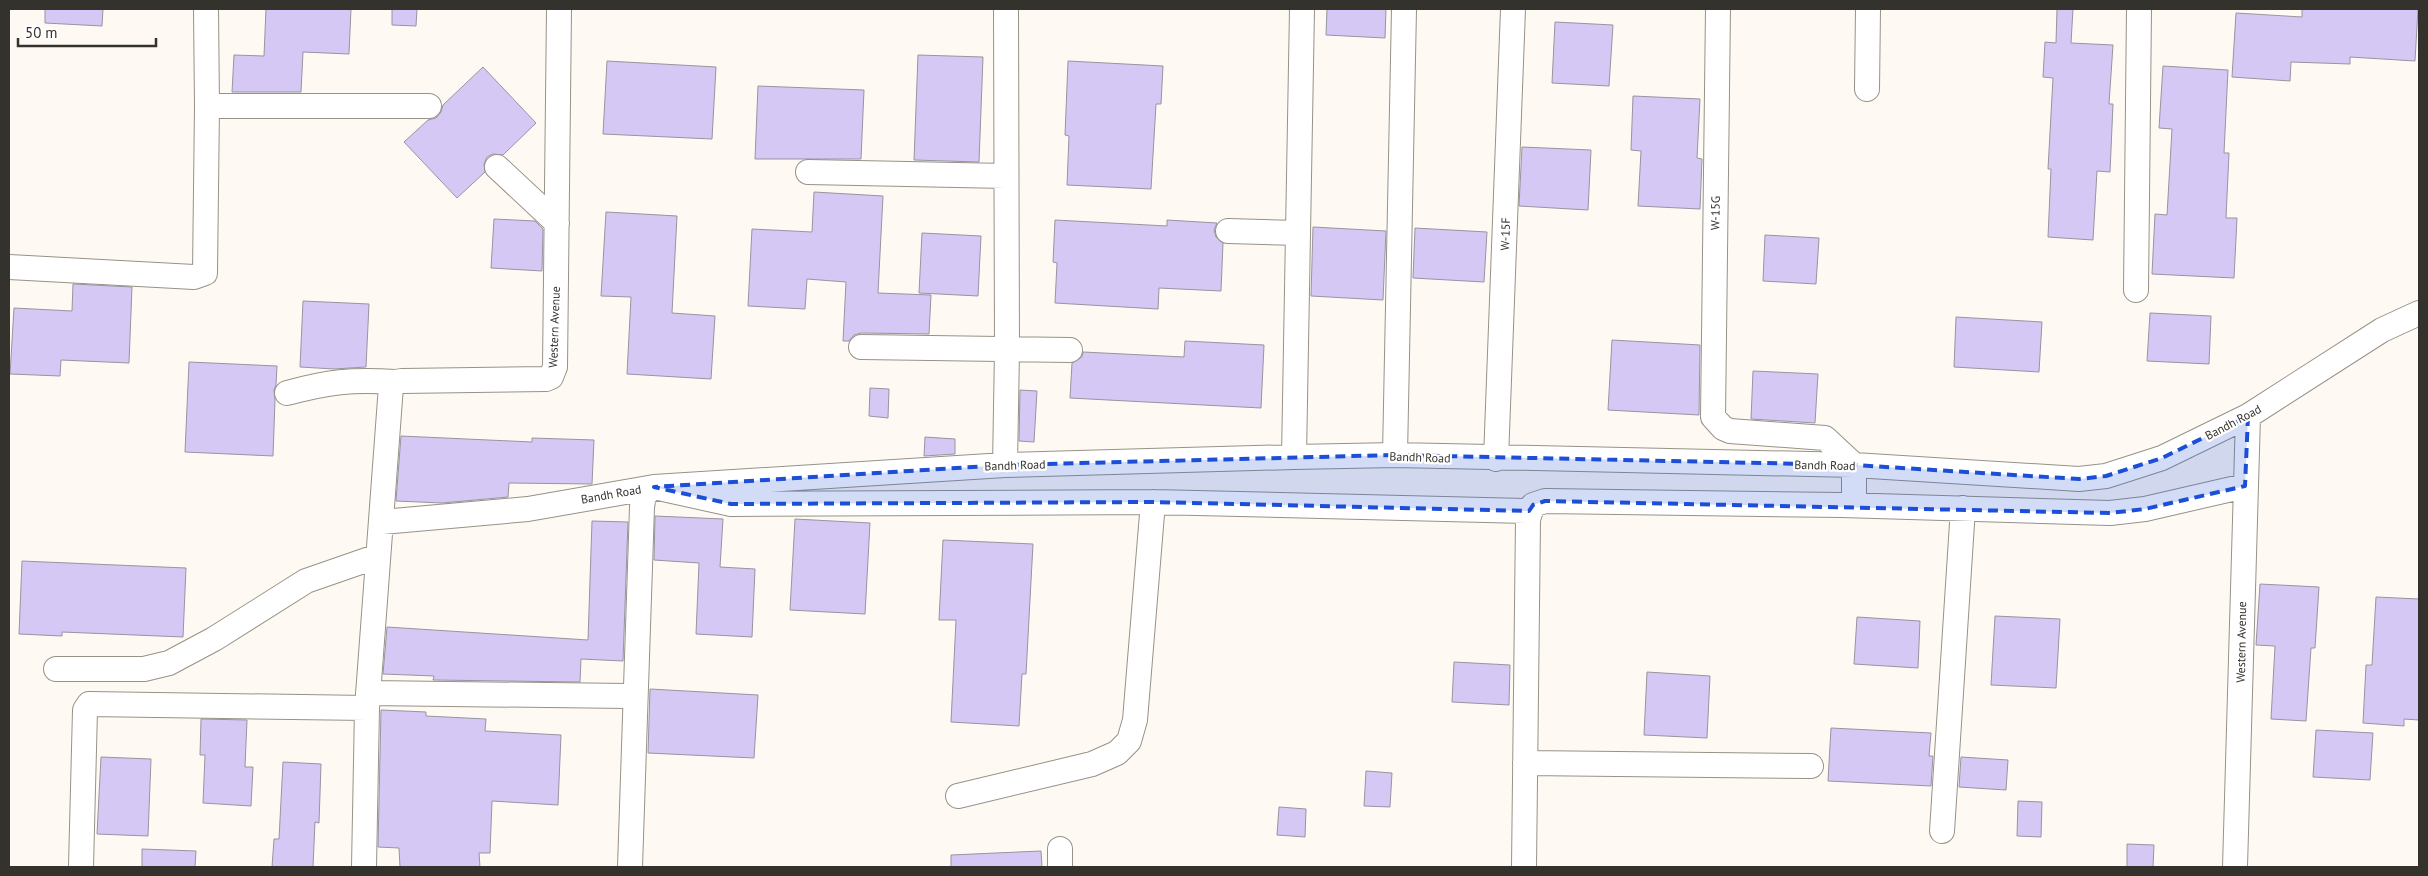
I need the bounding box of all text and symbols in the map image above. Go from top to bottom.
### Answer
scale bar [18,15,155,47]
text: 50 m [25,23,58,42]
street label: W-15G [1707,196,1723,230]
street label: W-15F [1497,217,1513,251]
street label: Western Avenue [545,286,563,368]
street label: Bandh Road [2202,401,2264,443]
street label: Bandh Road [1389,448,1451,466]
street label: Bandh Road [984,456,1046,474]
street label: Bandh Road [1794,457,1856,473]
street label: Bandh Road [580,481,642,507]
street label: Western Avenue [2233,601,2249,683]

